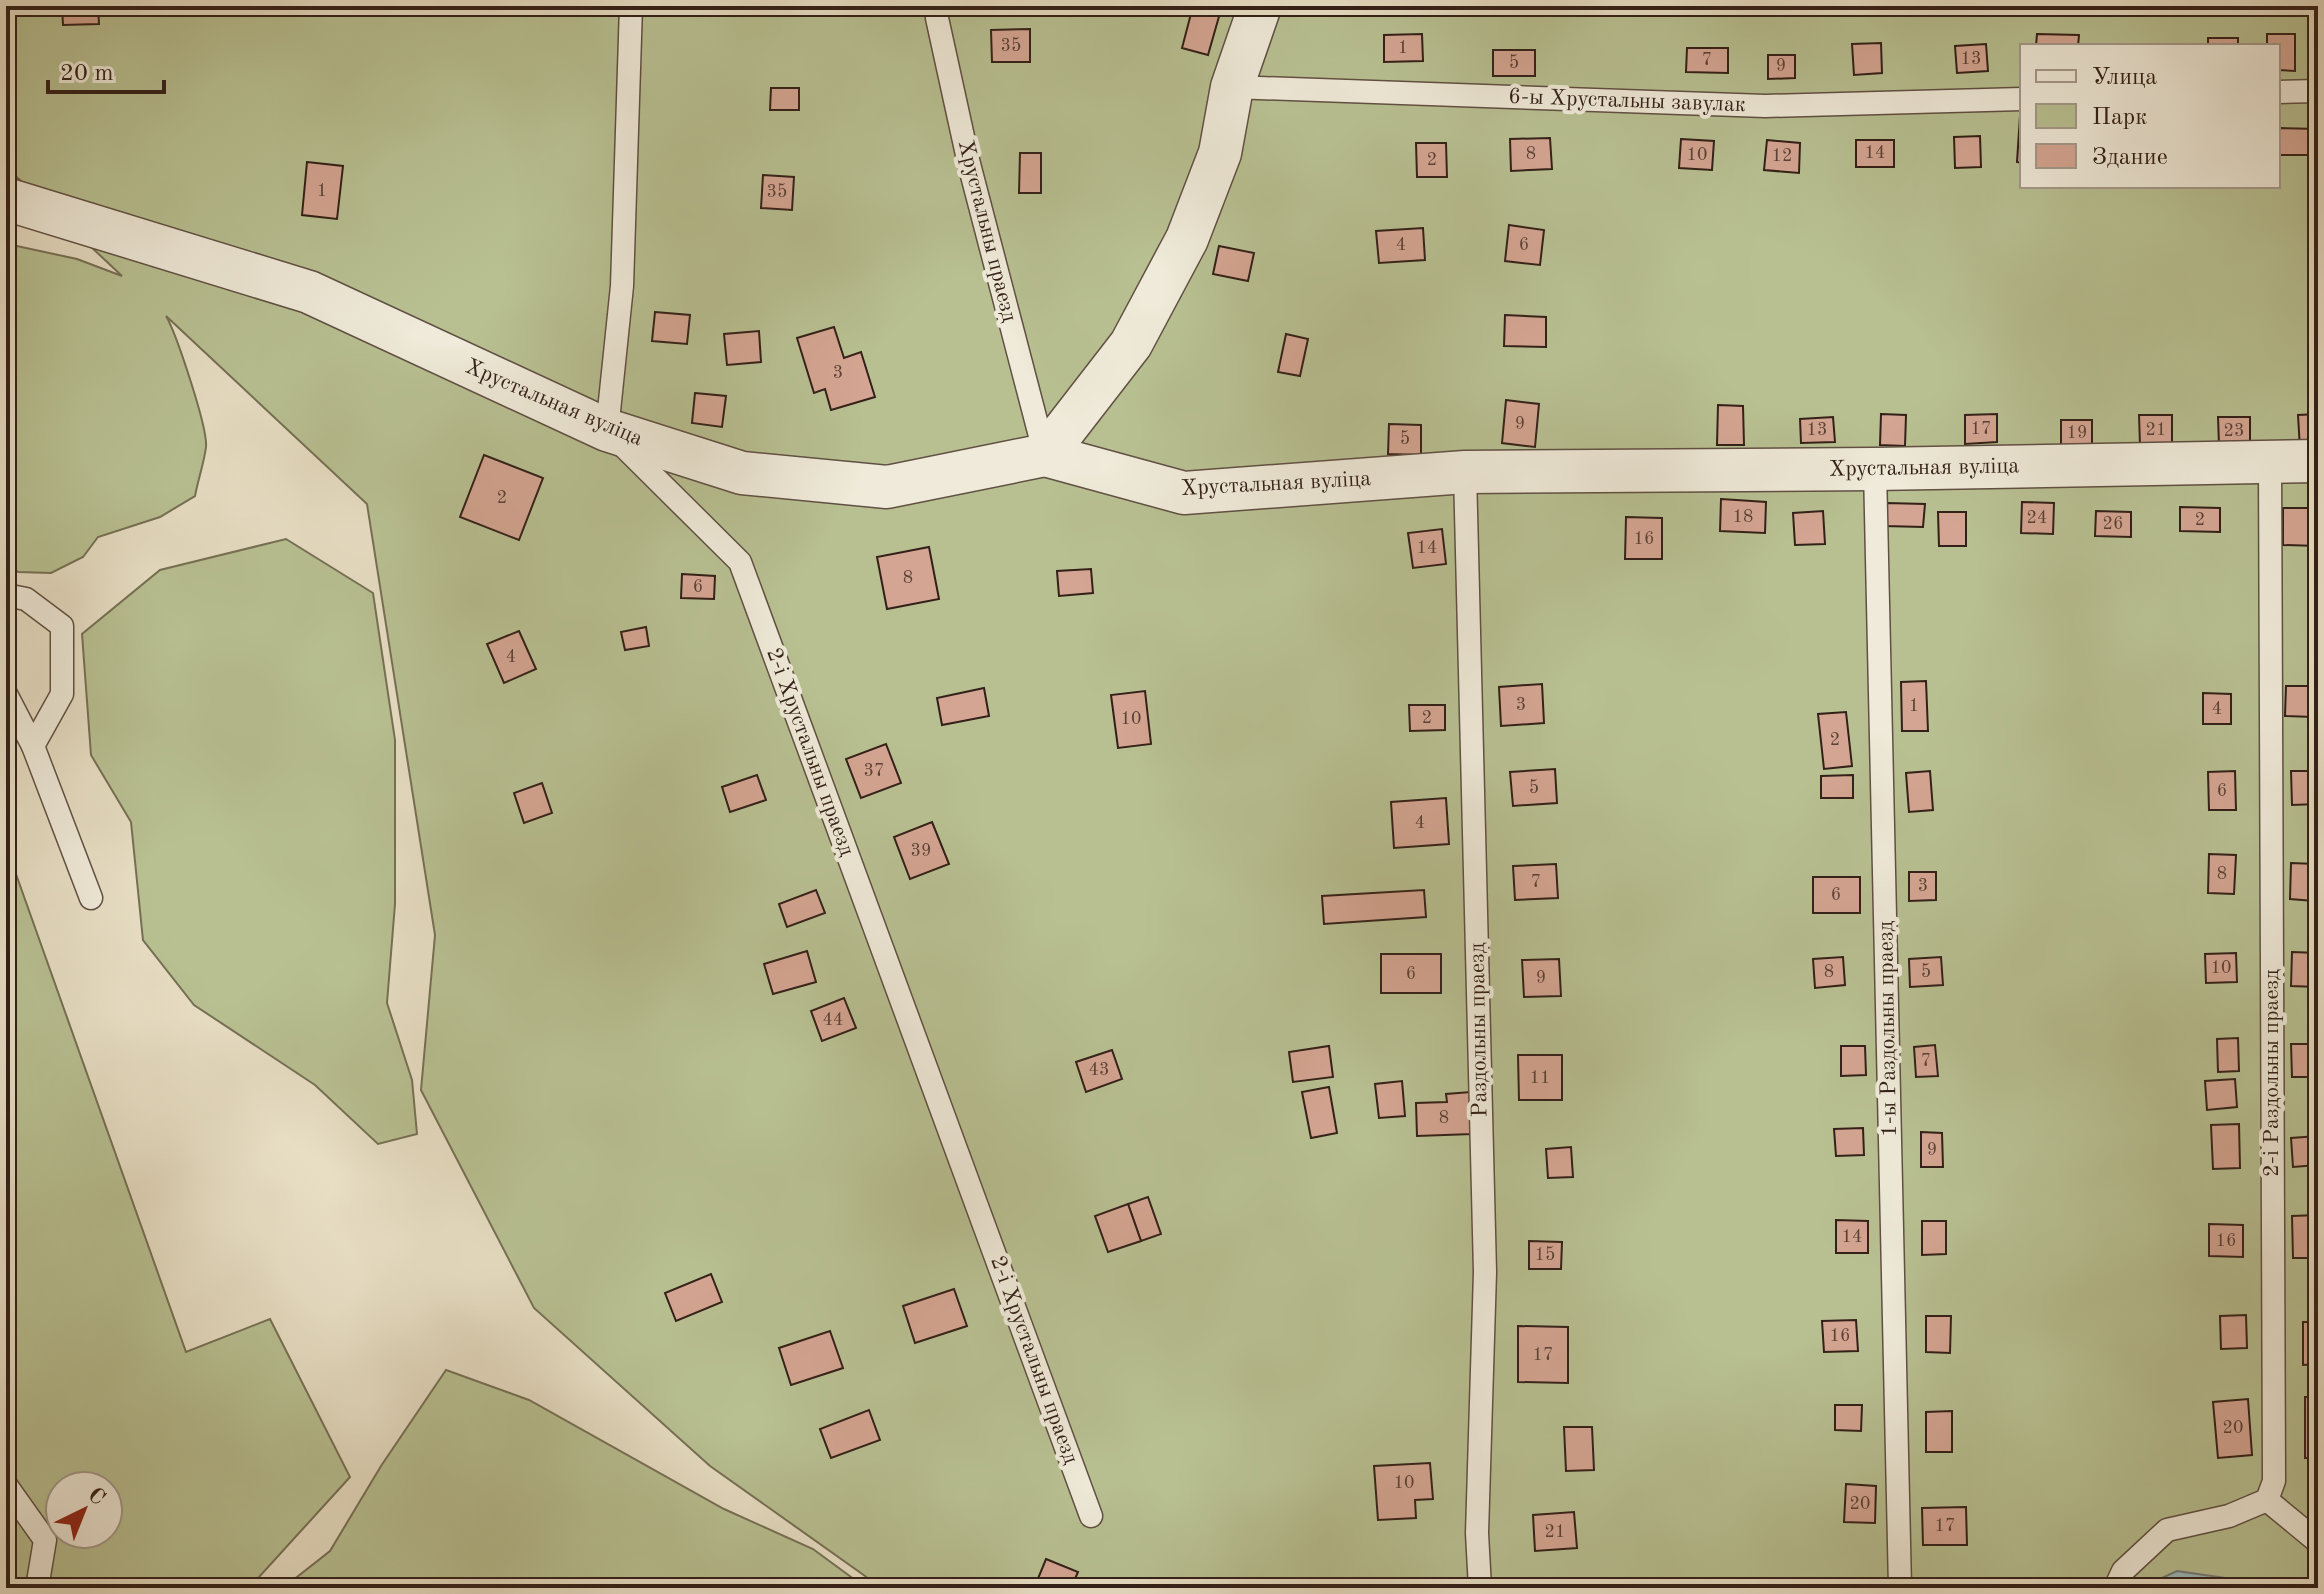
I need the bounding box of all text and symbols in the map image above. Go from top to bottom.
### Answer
house number: 35 [1001,37,1021,55]
house number: 1 [1398,39,1408,57]
scale bar [48,44,164,94]
legend [2020,44,2280,188]
house number: 13 [1961,50,1981,68]
house number: 7 [1702,51,1712,69]
house number: 5 [1509,54,1519,72]
house number: 9 [1776,57,1786,75]
text: 20 m [60,62,114,86]
text: Улица [2092,66,2157,90]
street label: 6-ы Хрустальны завулак [1508,86,1746,116]
text: Парк [2092,106,2147,130]
street label: Хрустальны праезд [954,138,1020,324]
house number: 14 [1865,144,1885,162]
house number: 8 [1526,145,1536,163]
house number: 10 [1687,146,1707,164]
text: Здание [2092,146,2168,170]
house number: 12 [1772,147,1792,165]
house number: 2 [1427,151,1437,169]
house number: 1 [317,182,327,200]
house number: 35 [767,183,787,201]
house number: 4 [1396,236,1406,254]
house number: 6 [1519,236,1529,254]
street label: Хрустальная вуліца [462,356,646,450]
house number: 3 [833,364,843,382]
house number: 9 [1515,415,1525,433]
house number: 17 [1971,420,1991,438]
house number: 13 [1807,421,1827,439]
house number: 21 [2146,421,2166,439]
house number: 23 [2224,422,2244,440]
house number: 19 [2067,424,2087,442]
house number: 5 [1400,430,1410,448]
street label: Хрустальная вуліца [1829,455,2020,481]
street label: Хрустальная вуліца [1180,468,1372,500]
house number: 2 [497,489,507,507]
house number: 18 [1733,508,1753,526]
house number: 24 [2027,509,2047,527]
house number: 2 [2195,511,2205,529]
house number: 26 [2103,515,2123,533]
house number: 16 [1634,530,1654,548]
house number: 14 [1417,539,1437,557]
house number: 8 [903,569,913,587]
house number: 6 [693,578,703,596]
street label: 2-і Хрустальны праезд [762,645,858,859]
house number: 4 [506,648,516,666]
house number: 3 [1516,696,1526,714]
house number: 1 [1909,697,1919,715]
house number: 4 [2212,700,2222,718]
house number: 2 [1422,709,1432,727]
house number: 10 [1121,710,1141,728]
house number: 2 [1830,731,1840,749]
house number: 37 [864,762,884,780]
house number: 5 [1529,779,1539,797]
house number: 6 [2217,782,2227,800]
house number: 4 [1415,814,1425,832]
house number: 39 [911,842,931,860]
house number: 8 [2217,865,2227,883]
house number: 7 [1531,873,1541,891]
house number: 3 [1918,877,1928,895]
house number: 6 [1831,886,1841,904]
street label: 1-ы Раздольны праезд [1875,920,1901,1137]
street label: Раздольны праезд [1466,942,1492,1118]
house number: 10 [2211,959,2231,977]
house number: 8 [1824,963,1834,981]
house number: 5 [1921,963,1931,981]
house number: 6 [1406,965,1416,983]
house number: 9 [1536,969,1546,987]
street label: 2-і Раздольны праезд [2261,969,2283,1177]
house number: 44 [823,1011,843,1029]
house number: 7 [1921,1052,1931,1070]
house number: 43 [1089,1061,1109,1079]
house number: 11 [1530,1069,1550,1087]
house number: 8 [1439,1109,1449,1127]
house number: 9 [1927,1141,1937,1159]
house number: 14 [1842,1228,1862,1246]
house number: 16 [2216,1232,2236,1250]
house number: 15 [1535,1246,1555,1264]
street label: 2-і Хрустальны праезд [986,1253,1082,1467]
house number: 16 [1830,1327,1850,1345]
house number: 17 [1533,1346,1553,1364]
house number: 20 [2223,1419,2243,1437]
north arrow [44,1470,124,1550]
house number: 10 [1394,1474,1414,1492]
text: С [83,1484,109,1510]
house number: 20 [1850,1495,1870,1513]
house number: 17 [1935,1517,1955,1535]
house number: 21 [1545,1523,1565,1541]

